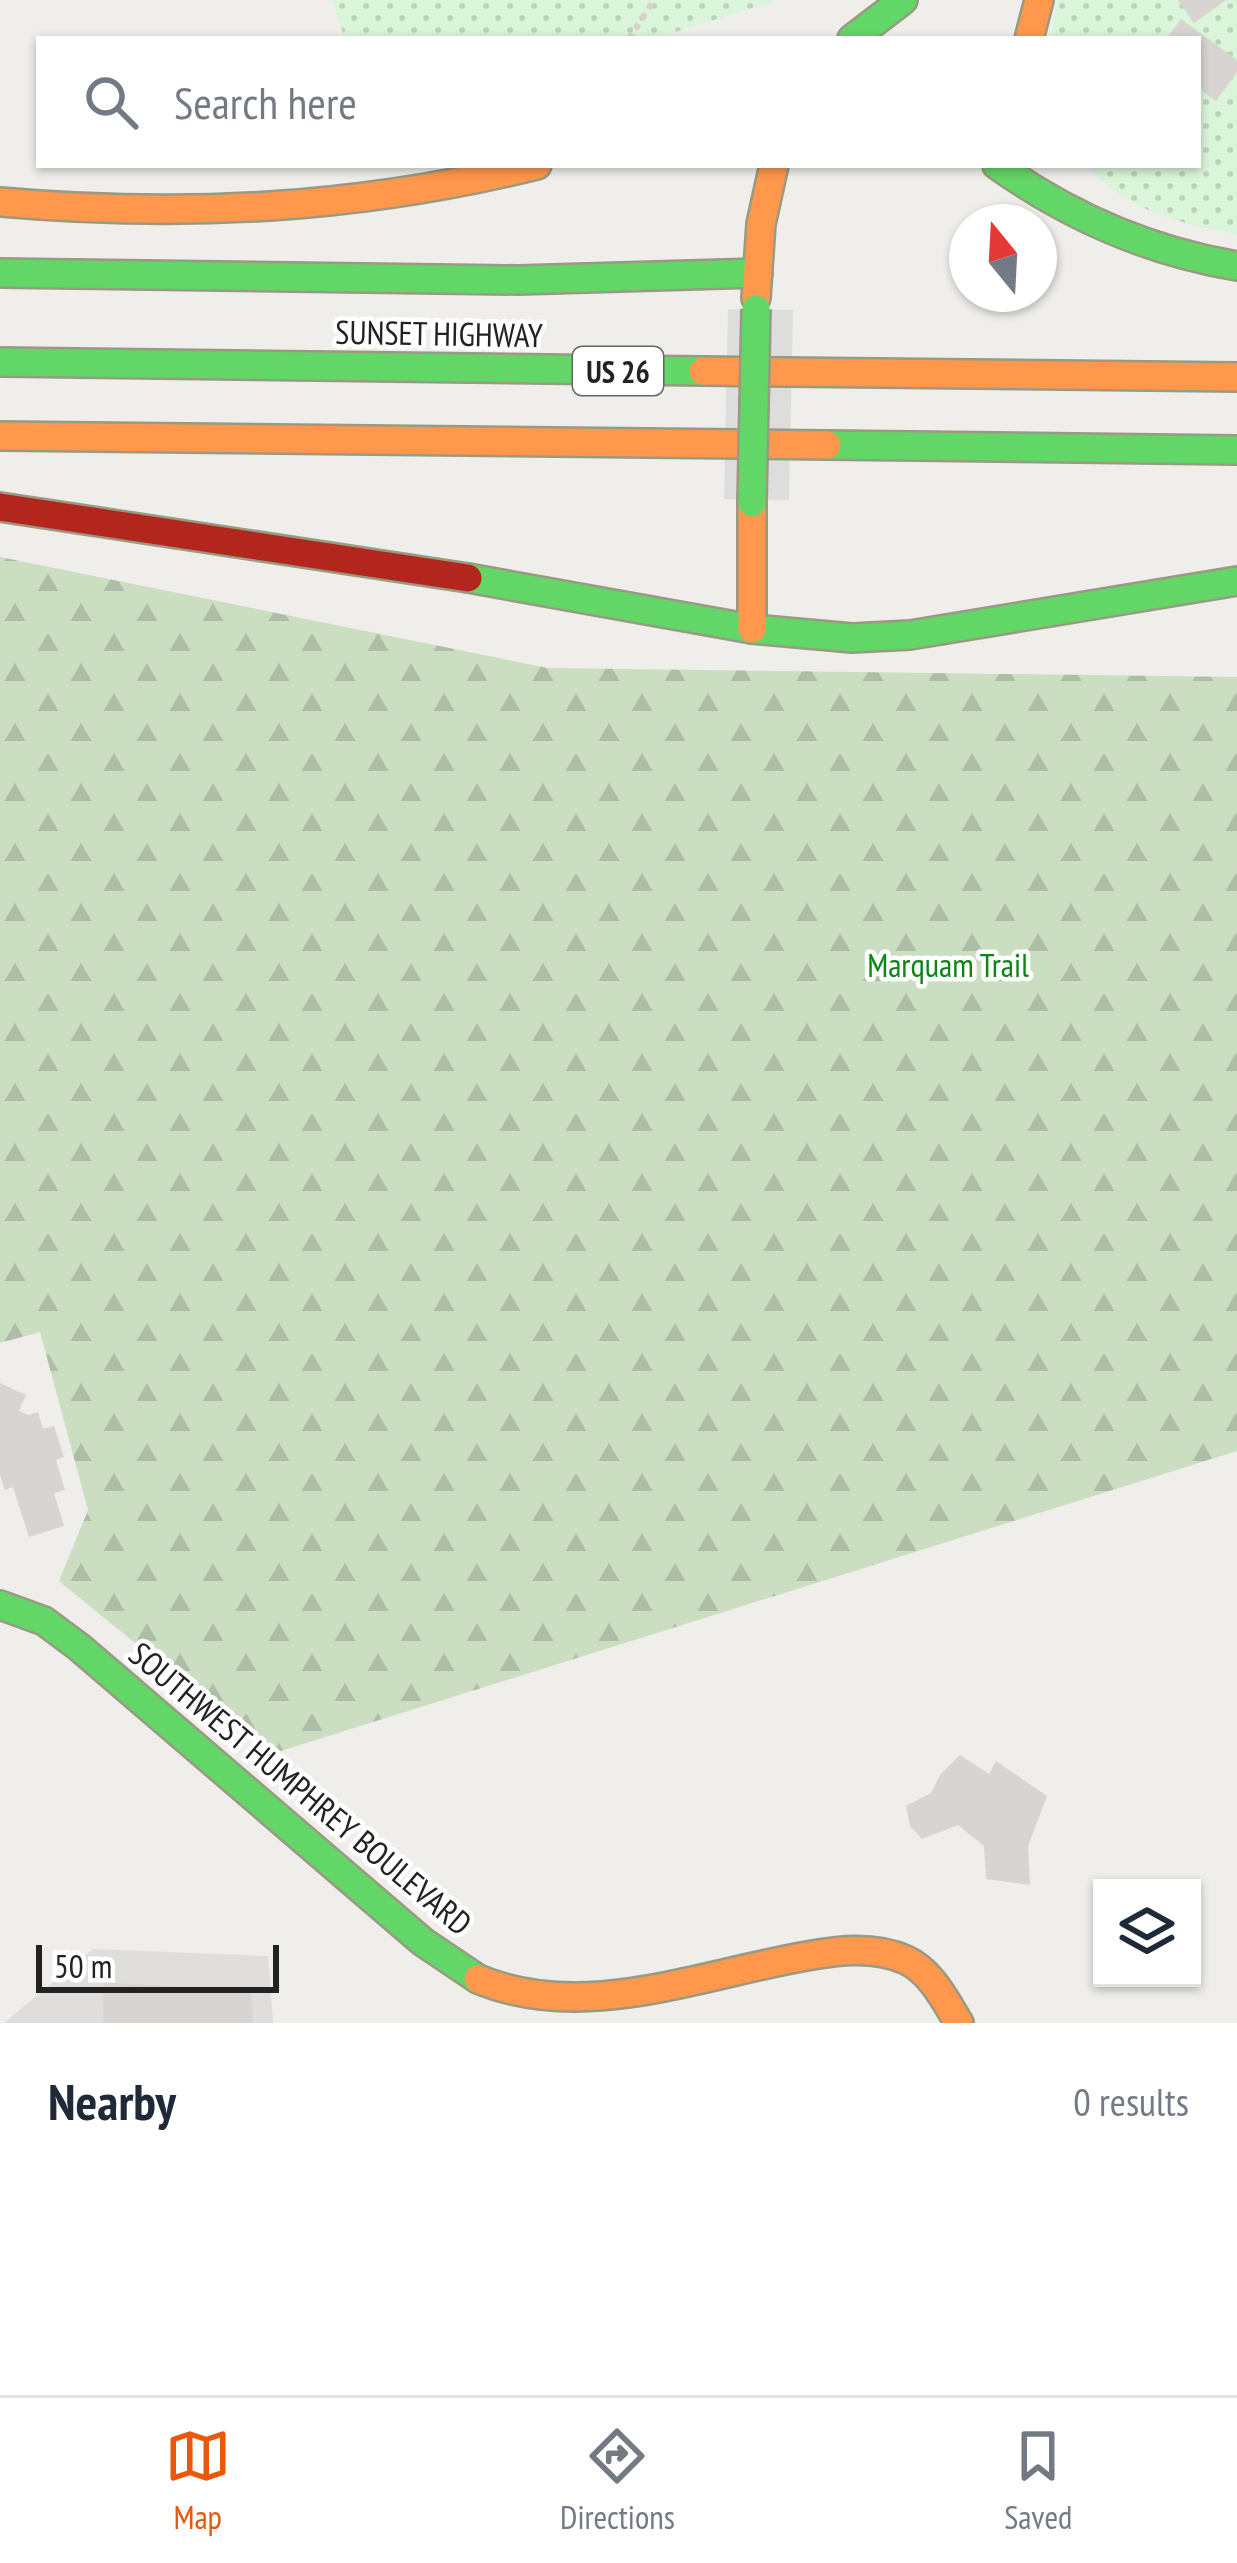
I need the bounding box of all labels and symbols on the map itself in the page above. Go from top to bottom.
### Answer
north arrow [949,204,1057,312]
street label: SUNSET HIGHWAY [335,310,543,356]
road number: US 26 [573,347,663,395]
park label: Marquam Trail [867,943,1029,986]
street label: SOUTHWEST HUMPHREY BOULEVARD [121,1632,481,1944]
scale bar [36,1939,279,1992]

